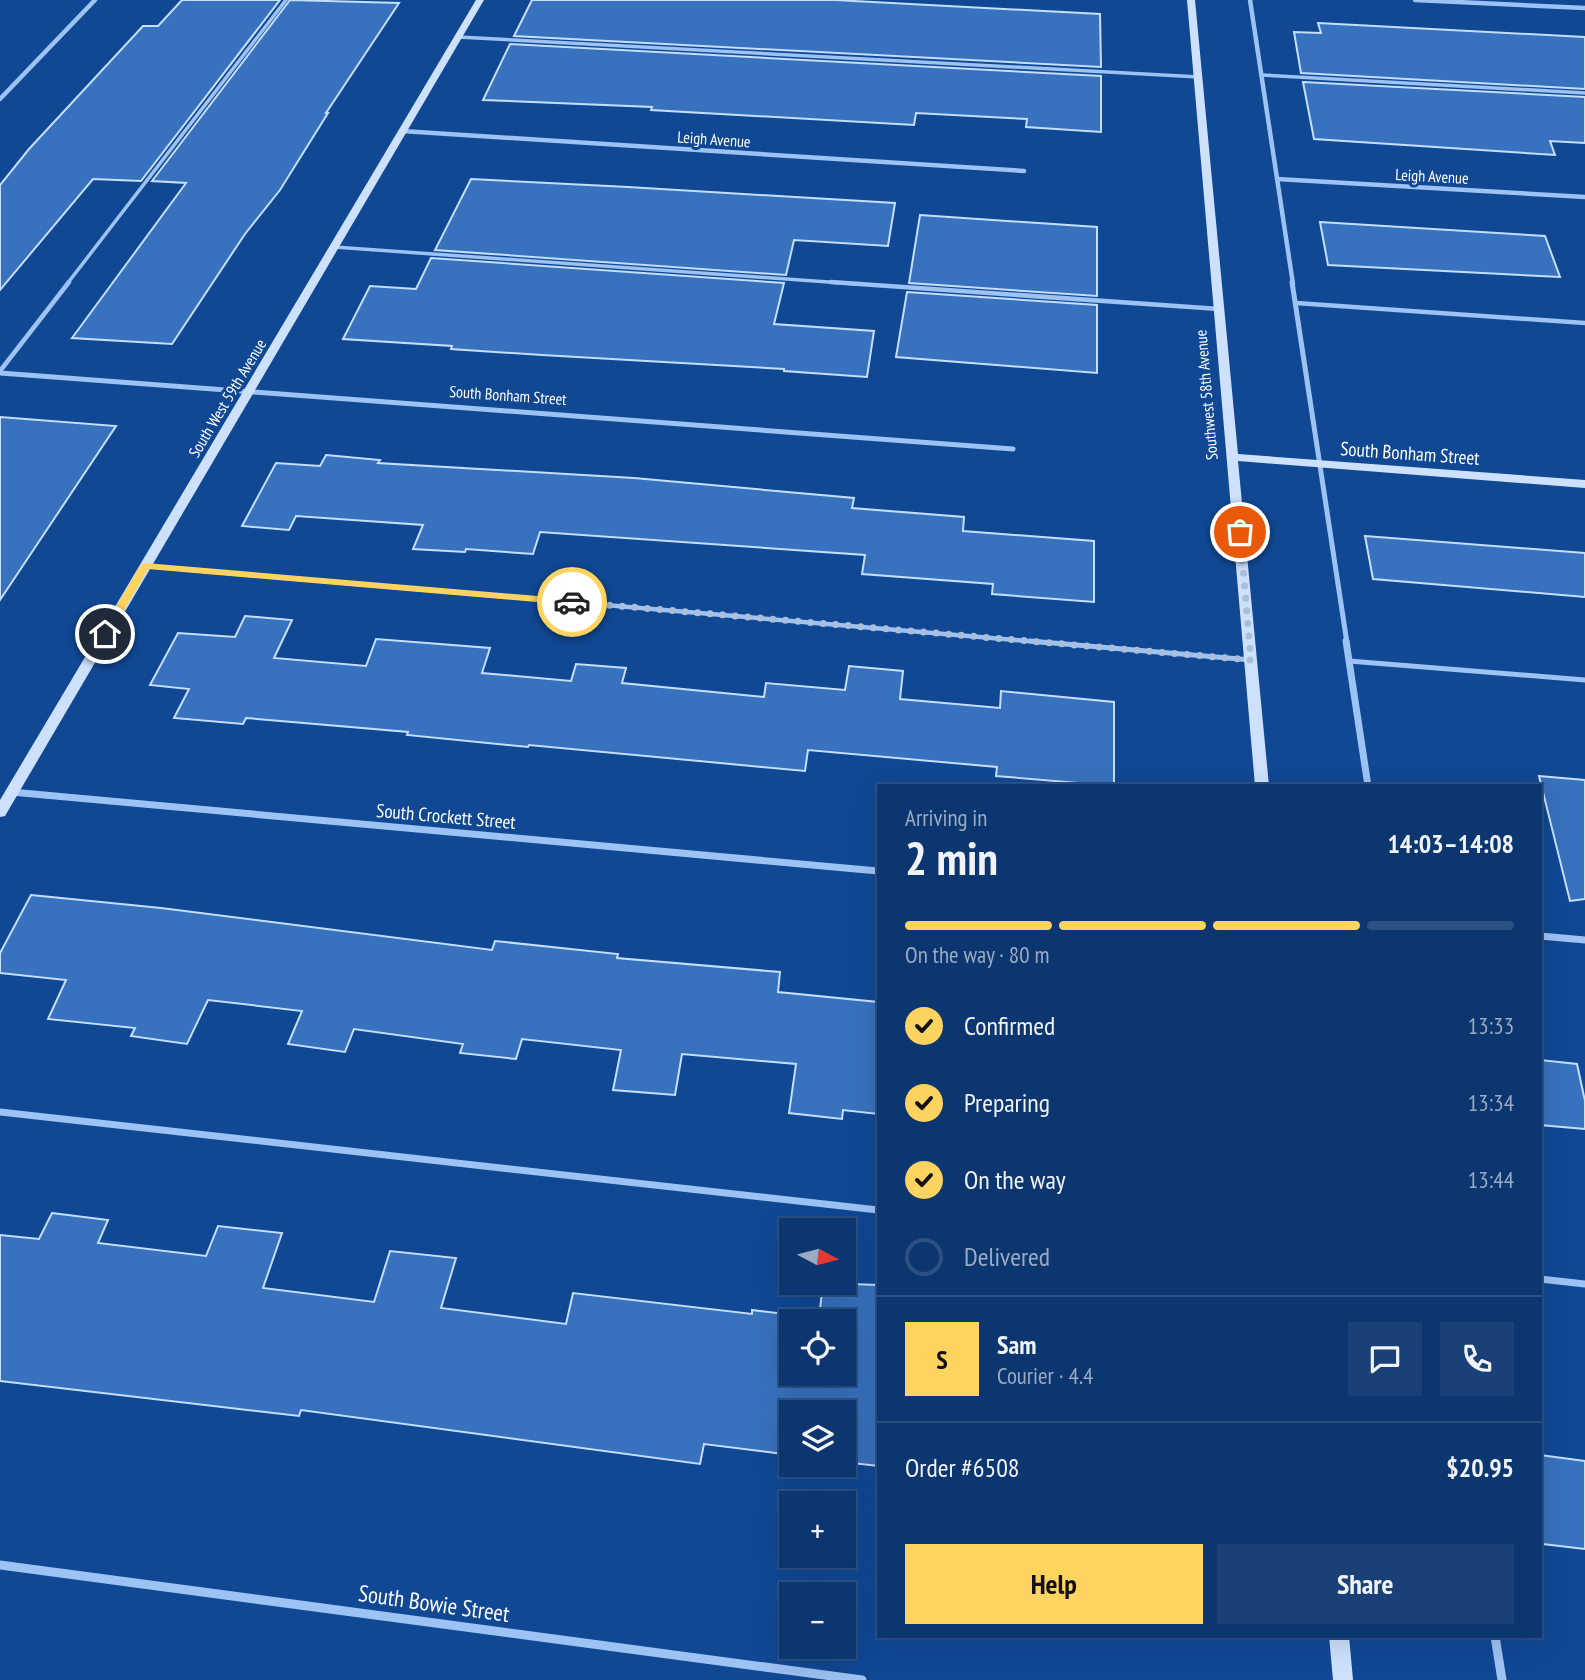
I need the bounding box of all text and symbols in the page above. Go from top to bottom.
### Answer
street label: Leigh Avenue [677,126,751,152]
street label: Leigh Avenue [1395,164,1469,188]
street label: Southwest 58th Avenue [1190,329,1222,461]
street label: South West 59th Avenue [184,335,270,461]
street label: South Bonham Street [449,381,568,409]
street label: South Bonham Street [1340,436,1481,470]
pin [1210,502,1270,562]
icon: bag [1221,513,1259,551]
courier [537,567,607,637]
icon: car [553,583,591,621]
pin [75,604,135,664]
icon: home [86,615,124,653]
street label: South Crockett Street [375,798,517,834]
text: Arriving in [905,803,987,832]
text: 14:03–14:08 [1387,827,1514,860]
text: 2 min [905,828,998,888]
text: On the way · 80 m [905,940,1049,969]
icon: check [905,1007,943,1045]
text: Confirmed [964,1009,1055,1042]
text: 13:33 [1468,1011,1514,1040]
icon: check [905,1084,943,1122]
text: Preparing [964,1086,1050,1119]
text: 13:34 [1468,1088,1514,1117]
icon: check [905,1161,943,1199]
text: On the way [964,1163,1066,1196]
text: 13:44 [1468,1165,1514,1194]
north arrow [779,1218,856,1295]
map controls [779,1218,856,1659]
text: Delivered [964,1240,1050,1273]
button: locate [779,1309,856,1386]
button: chat [1348,1322,1422,1396]
button: phone [1440,1322,1514,1396]
text: Sam [997,1328,1036,1361]
text: S [936,1343,948,1376]
text: Courier · 4.4 [997,1361,1093,1390]
button: layers [779,1400,856,1477]
text: Order #6508 [905,1451,1020,1484]
text: $20.95 [1446,1451,1514,1484]
button: + [779,1491,856,1568]
button: Help [905,1544,1203,1624]
button: Share [1217,1544,1514,1624]
street label: South Bowie Street [357,1578,512,1628]
button: − [779,1582,856,1659]

